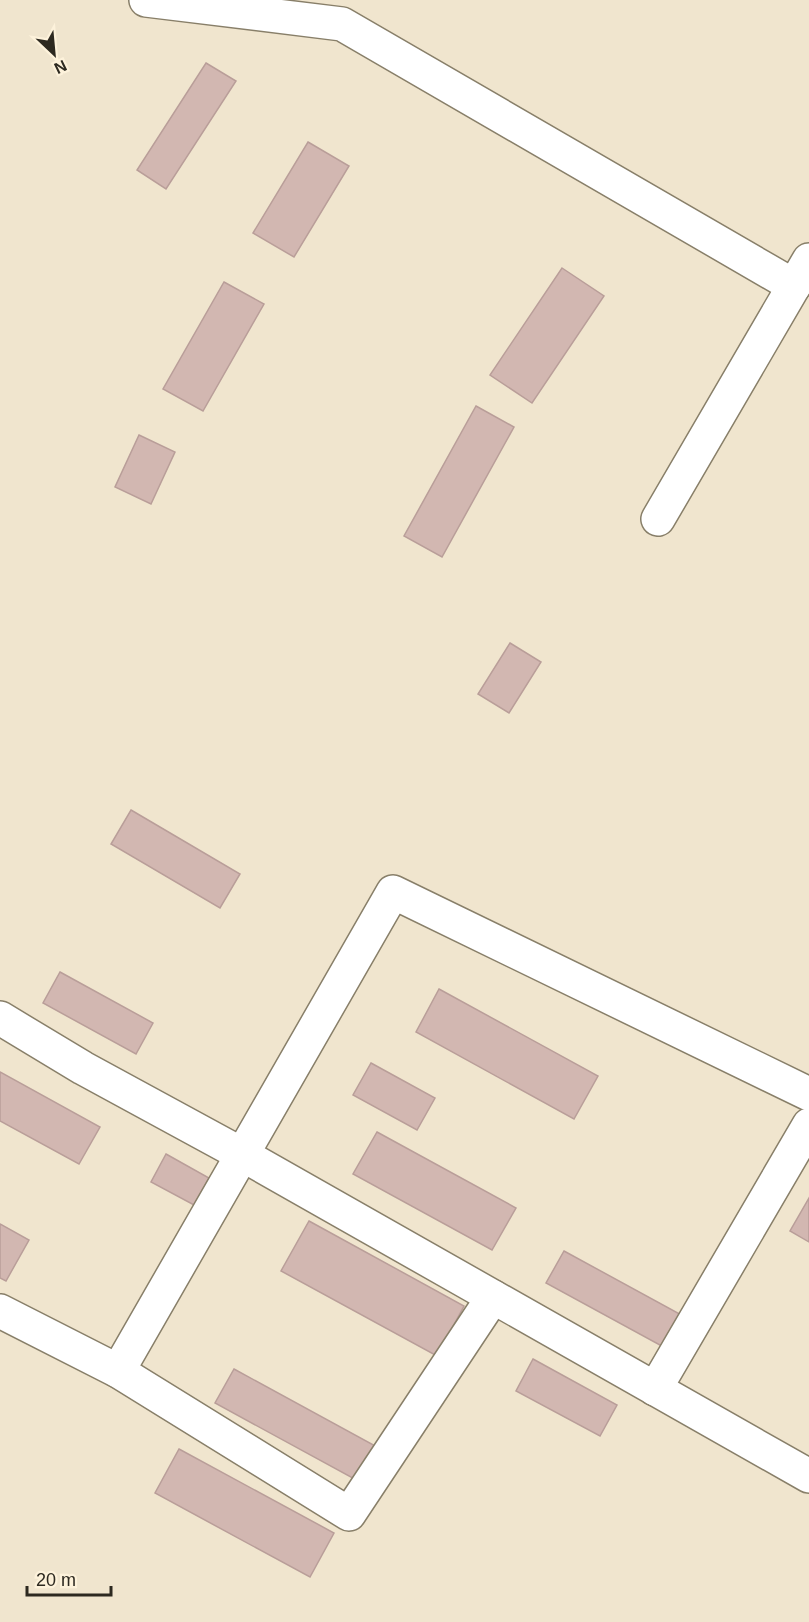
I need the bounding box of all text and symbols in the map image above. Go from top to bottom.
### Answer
north arrow [24,24,84,84]
text: N [51,57,69,77]
scale bar [27,1559,111,1597]
text: 20 m [36,1570,76,1590]

